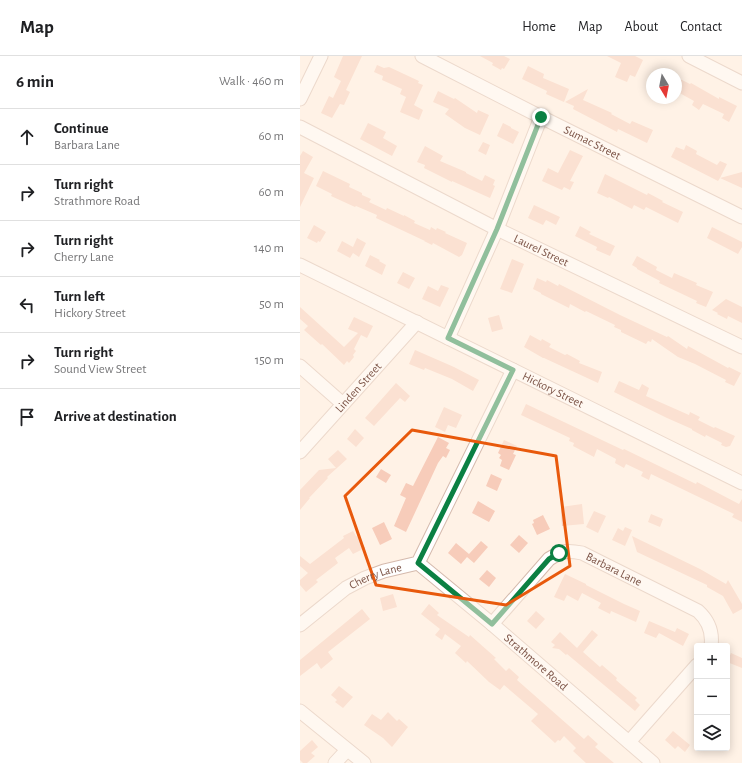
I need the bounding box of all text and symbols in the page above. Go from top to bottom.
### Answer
text: Map [20,18,54,37]
text: Home [522,20,556,34]
text: Map [578,20,602,34]
text: About [624,20,658,34]
text: Contact [680,20,722,34]
north arrow [646,68,682,104]
text: 6 min [16,73,54,90]
text: Walk · 460 m [219,75,284,88]
route end [532,108,550,126]
text: Continue [54,121,109,136]
street label: Sumac Street [562,123,623,162]
icon: ahead [16,126,38,148]
text: 60 m [258,130,284,143]
text: Barbara Lane [54,139,120,152]
text: Turn right [54,177,113,192]
icon: right [16,182,38,204]
text: 60 m [258,186,284,199]
text: Strathmore Road [54,195,140,208]
street label: Laurel Street [512,232,571,269]
text: Turn right [54,233,113,248]
icon: right [16,238,38,260]
text: 140 m [254,242,284,255]
text: Cherry Lane [54,251,114,264]
text: Turn left [54,289,105,304]
icon: left [16,294,38,316]
text: 50 m [259,298,284,311]
text: Hickory Street [54,307,126,320]
text: Turn right [54,345,113,360]
icon: right [16,350,38,372]
text: 150 m [255,354,284,367]
street label: Linden Street [333,360,384,415]
text: Sound View Street [54,363,146,376]
street label: Hickory Street [521,370,585,410]
icon: arrive [16,406,38,428]
text: Arrive at destination [54,409,177,424]
route start [550,544,568,562]
street label: Barbara Lane [584,550,644,588]
street label: Cherry Lane [347,561,403,591]
street label: Strathmore Road [502,631,570,692]
map controls [694,643,730,751]
button: + [694,643,730,679]
button: − [694,679,730,715]
button: layers [694,715,730,751]

